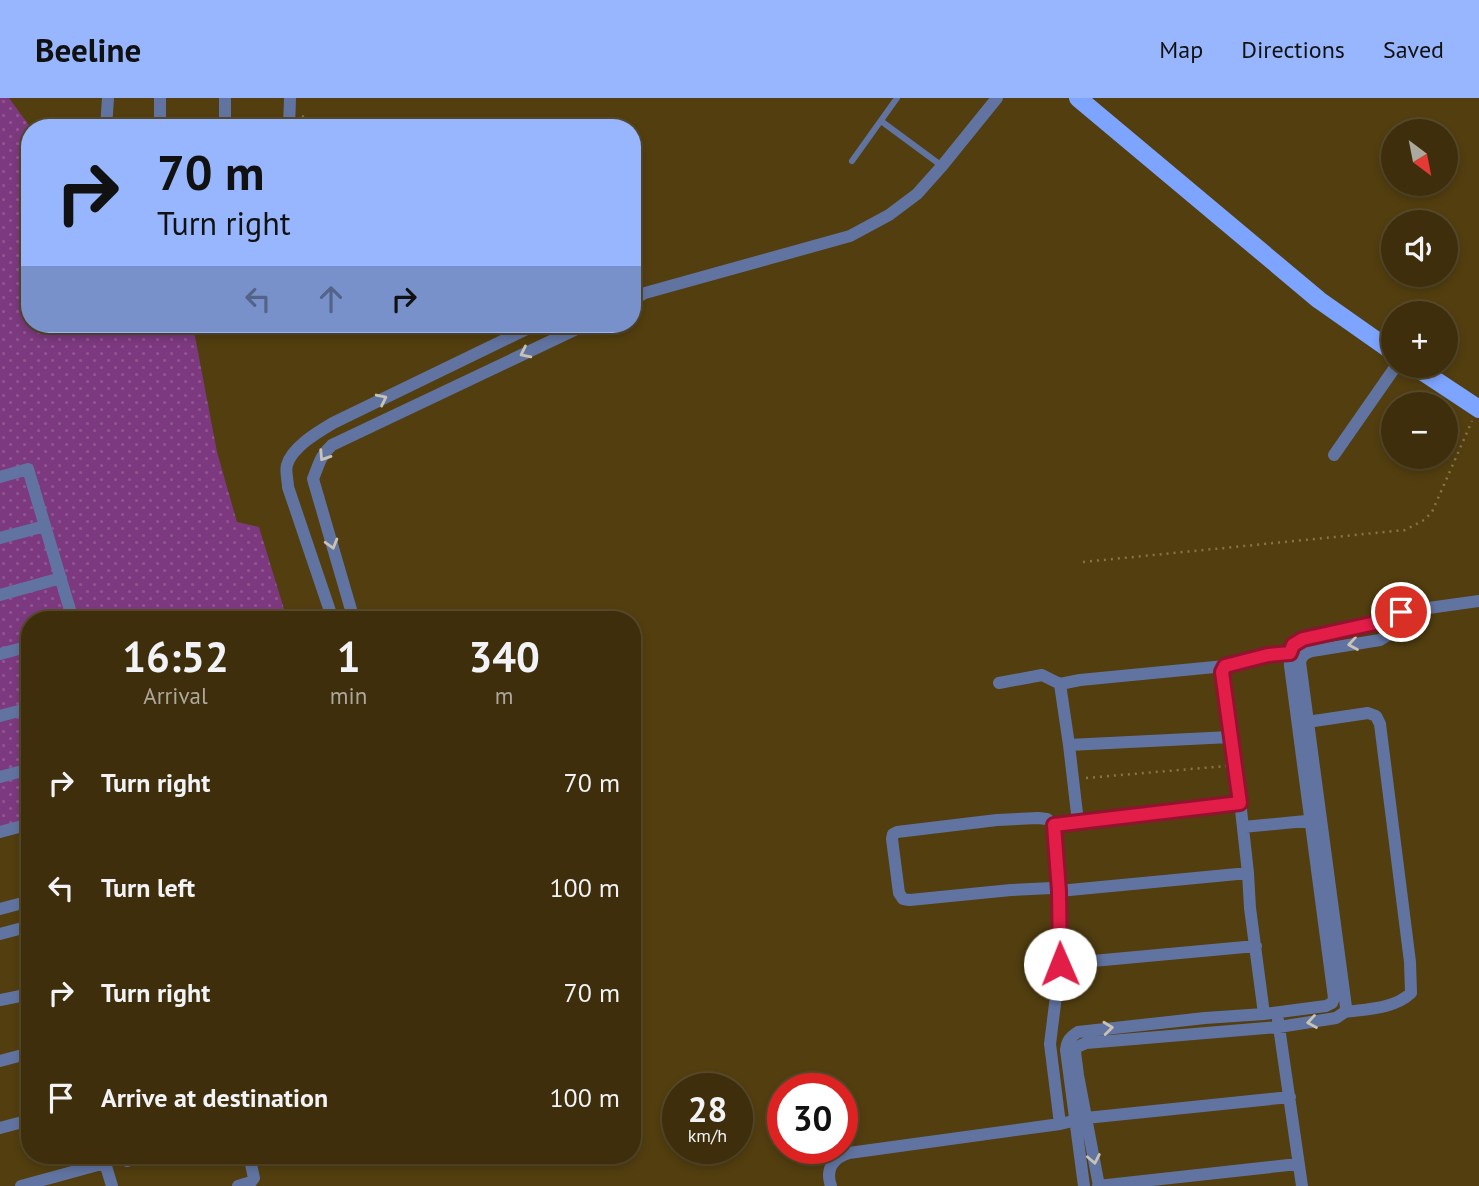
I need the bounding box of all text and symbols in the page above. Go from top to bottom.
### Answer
text: Beeline [35,28,141,71]
text: Map [1159,34,1203,65]
text: Directions [1241,34,1345,65]
text: Saved [1383,34,1444,65]
north arrow [1381,119,1458,196]
map controls [1381,119,1458,469]
text: 70 m [157,140,264,204]
icon: right [42,147,133,238]
text: Turn right [157,202,291,244]
button: sound [1381,210,1458,287]
icon: left [239,280,277,318]
icon: ahead [312,280,350,318]
icon: right [385,280,423,318]
button: + [1381,301,1458,378]
one-way arrow [520,345,532,359]
button: − [1381,392,1458,469]
one-way arrow [375,393,387,407]
one-way arrow [320,448,333,461]
one-way arrow [324,538,339,550]
pin [1371,582,1431,642]
icon: arrive [1382,593,1420,631]
text: 16:52 [122,629,229,684]
text: 1 [337,629,360,684]
text: 340 [468,629,540,684]
one-way arrow [1347,636,1359,651]
text: Arrival [143,681,208,710]
text: min [330,681,367,710]
text: m [495,681,513,710]
icon: right [42,764,80,802]
text: Turn right [101,766,210,799]
text: 70 m [564,766,620,799]
icon: left [42,869,80,907]
text: Turn left [101,871,195,904]
text: 100 m [549,871,620,904]
position arrow [1023,927,1097,1001]
icon: right [42,974,80,1012]
text: Turn right [101,976,210,1009]
text: 70 m [564,976,620,1009]
one-way arrow [1306,1014,1318,1029]
one-way arrow [1102,1021,1114,1036]
speed limit sign: 30 [767,1073,858,1164]
icon: arrive [42,1079,80,1117]
text: Arrive at destination [101,1081,328,1114]
text: 100 m [549,1081,620,1114]
text: 28 [688,1086,727,1132]
text: km/h [688,1124,727,1147]
one-way arrow [1085,1153,1100,1165]

